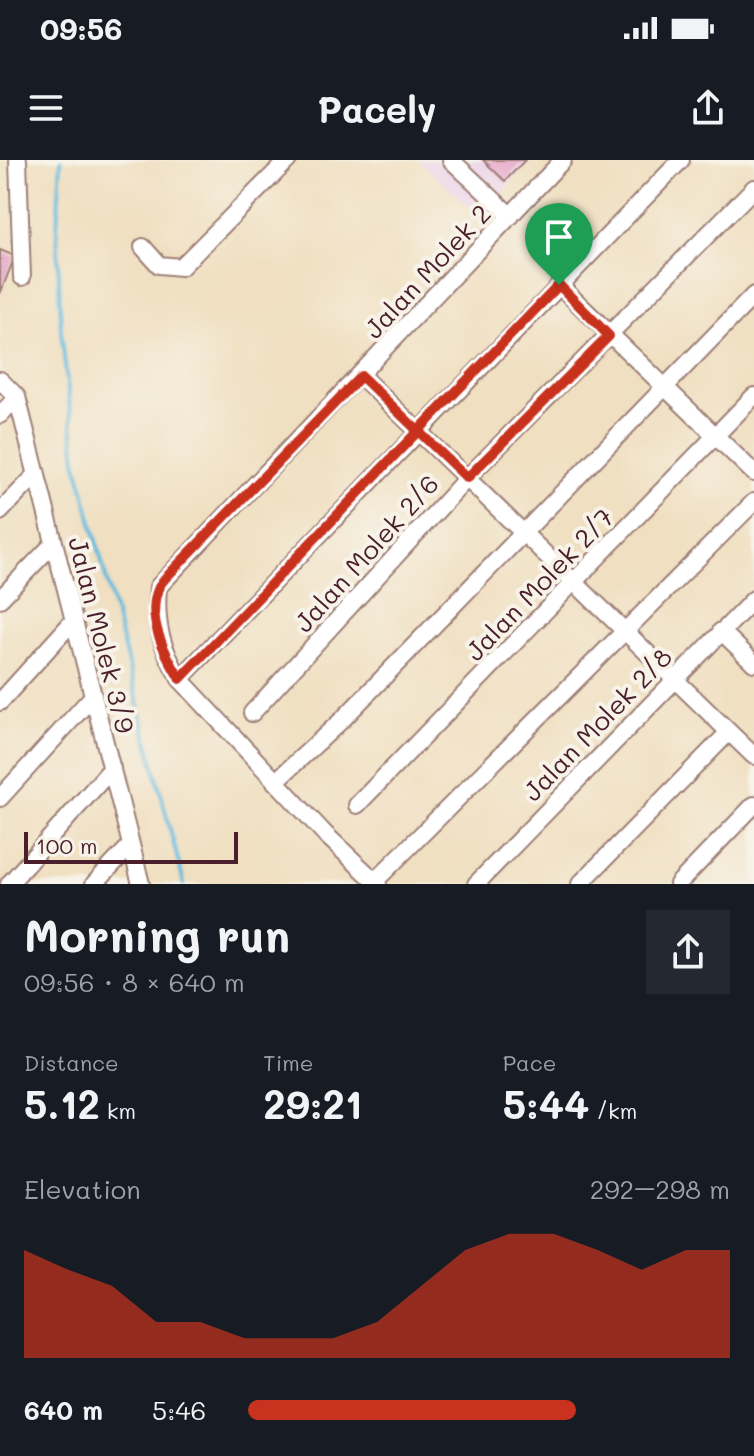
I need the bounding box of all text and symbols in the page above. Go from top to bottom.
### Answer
text: 09:56 [40,8,123,48]
text: Pacely [318,85,436,132]
icon: menu [24,86,68,130]
icon: share [686,86,730,130]
street label: Jalan Molek 2 [356,197,498,345]
pin [525,203,593,285]
icon: arrive [537,215,581,259]
street label: Jalan Molek 2/6 [286,467,446,639]
street label: Jalan Molek 2/7 [458,500,620,668]
street label: Jalan Molek 3/9 [61,533,143,737]
street label: Jalan Molek 2/8 [515,640,679,808]
scale bar [24,828,238,864]
text: 100 m [36,831,98,860]
text: Morning run [24,906,290,963]
button: share [646,910,730,994]
text: 09:56 · 8 × 640 m [24,965,245,999]
text: Distance [24,1048,119,1077]
text: Time [263,1048,313,1077]
text: Pace [503,1048,556,1077]
text: 5.12 [24,1077,100,1129]
text: 29:21 [263,1077,363,1129]
text: 5:44 [503,1077,589,1129]
text: km [100,1096,136,1125]
text: /km [589,1096,637,1125]
text: Elevation [24,1172,141,1206]
text: 292–298 m [590,1172,730,1206]
text: 640 m [24,1393,103,1427]
text: 5:46 [152,1393,206,1427]

